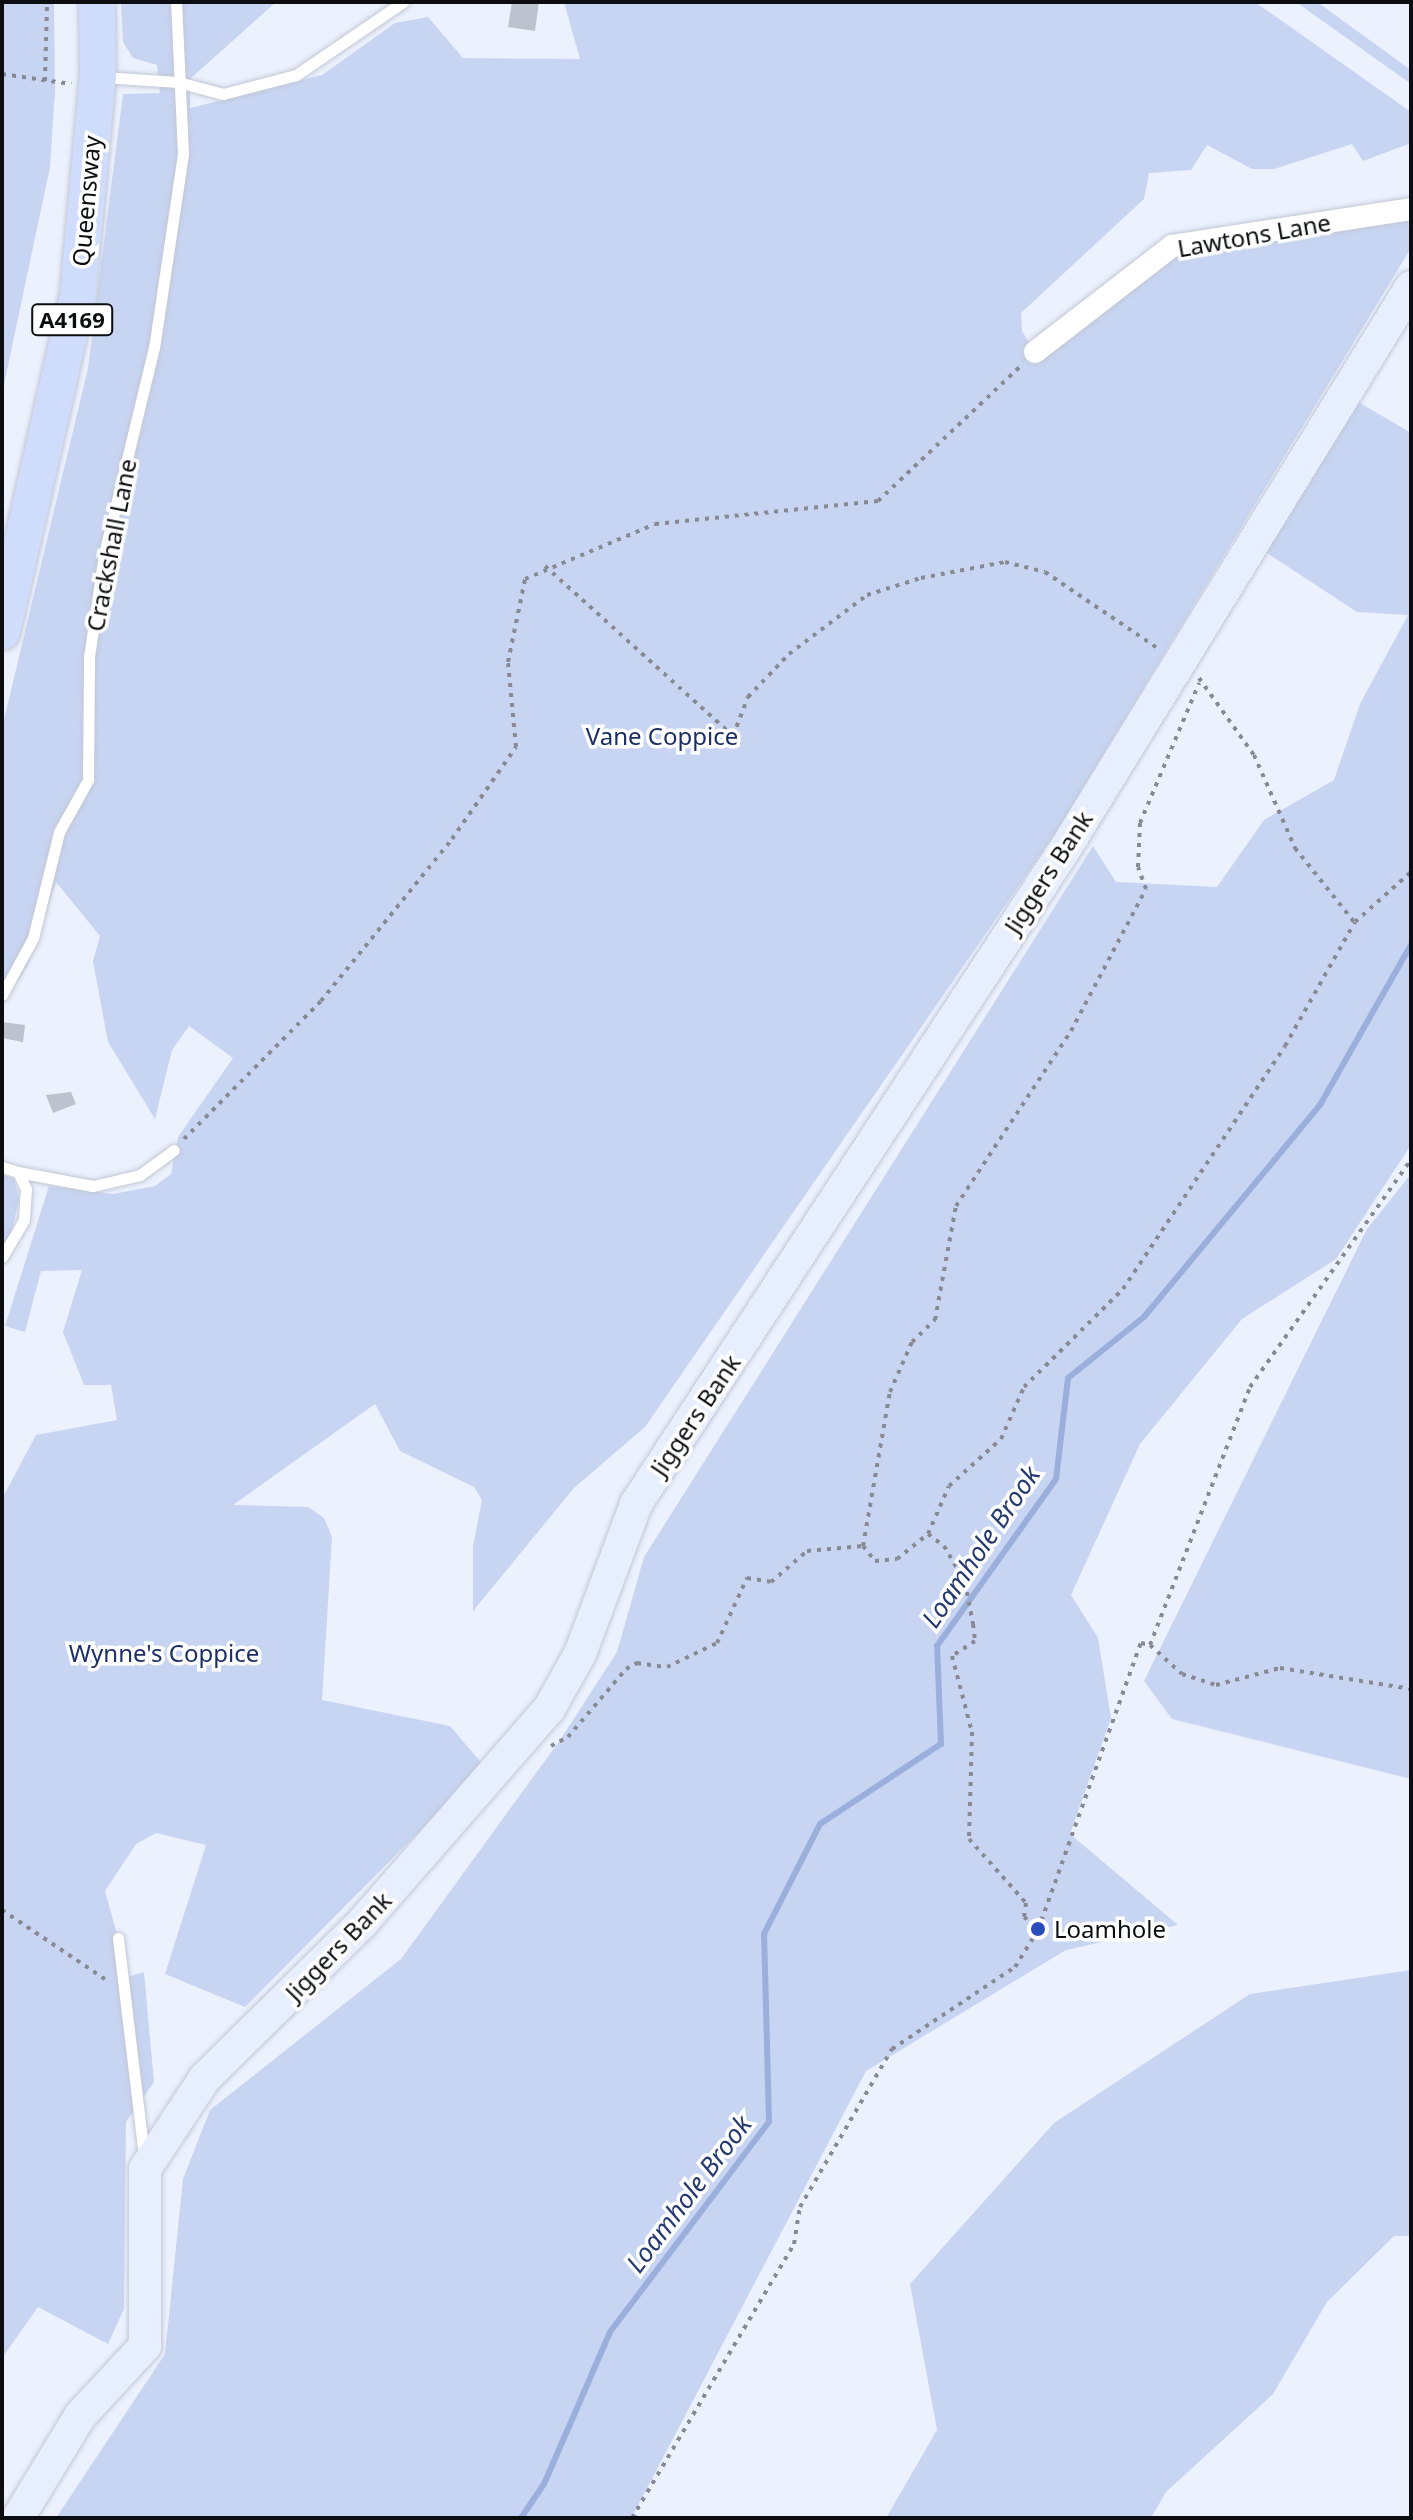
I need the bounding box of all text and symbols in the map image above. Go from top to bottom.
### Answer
street label: Queensway [66,134,106,268]
street label: Lawtons Lane [1175,207,1333,263]
road number: A4169 [30,302,114,338]
street label: Crackshall Lane [80,456,142,634]
park label: Vane Coppice [586,722,738,750]
street label: Jiggers Bank [998,805,1098,939]
street label: Jiggers Bank [644,1349,746,1481]
water label: Loamhole Brook [915,1460,1047,1634]
park label: Wynne's Coppice [69,1639,259,1667]
street label: Jiggers Bank [279,1886,397,2006]
place label: Loamhole [1054,1915,1166,1943]
marker: Loamhole [1029,1920,1047,1938]
water label: Loamhole Brook [620,2109,758,2279]

